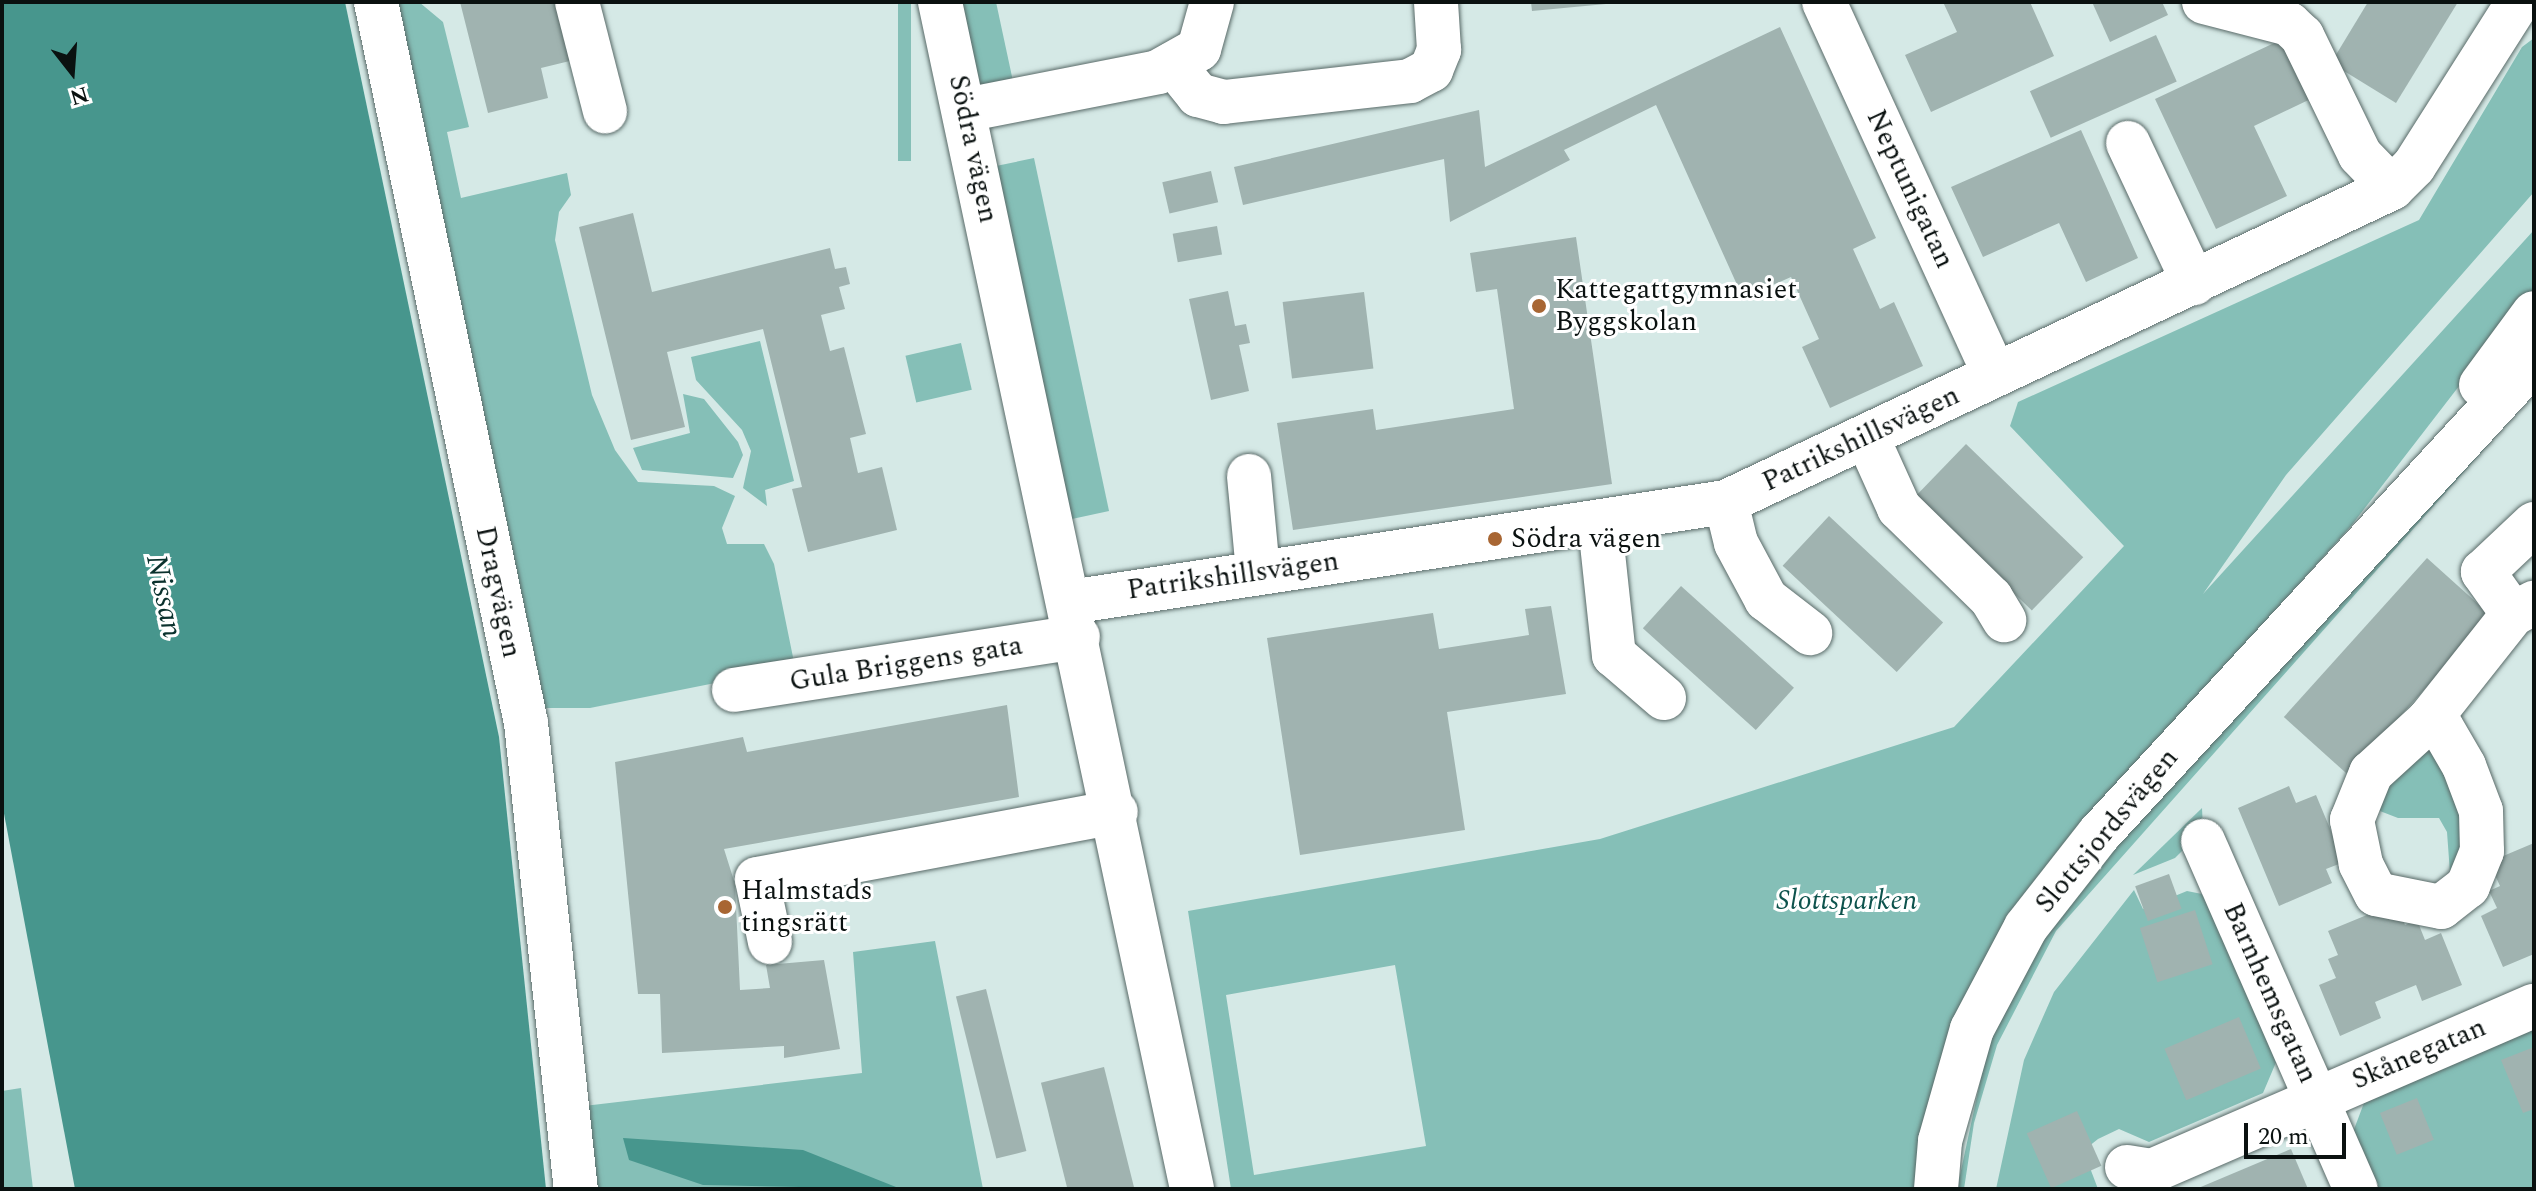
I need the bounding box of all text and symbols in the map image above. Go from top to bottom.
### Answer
north arrow [32,32,112,112]
street label: Södra vägen [941,72,1005,226]
text: N [66,77,93,114]
street label: Neptunigatan [1859,104,1961,274]
place label: Kattegattgymnasiet Byggskolan [1555,273,1797,339]
marker: Kattegattgymnasiet Byggskolan [1530,297,1548,315]
street label: Patrikshillsvägen [1757,379,1965,499]
place label: Södra vägen [1511,522,1661,556]
street label: Dragvägen [468,523,528,661]
marker: Södra vägen [1486,530,1504,548]
street label: Patrikshillsvägen [1125,545,1341,607]
water label: Nissan [138,551,190,641]
street label: Gula Briggens gata [787,629,1025,699]
street label: Slottsjordsvägen [2028,742,2186,920]
place label: Halmstads tingsrätt [741,874,873,940]
park label: Slottsparken [1777,884,1917,918]
marker: Halmstads tingsrätt [716,898,734,916]
street label: Barnhemsgatan [2215,898,2325,1088]
street label: Skånegatan [2347,1011,2491,1097]
scale bar [2248,1107,2350,1157]
text: 20 m [2258,1119,2309,1155]

